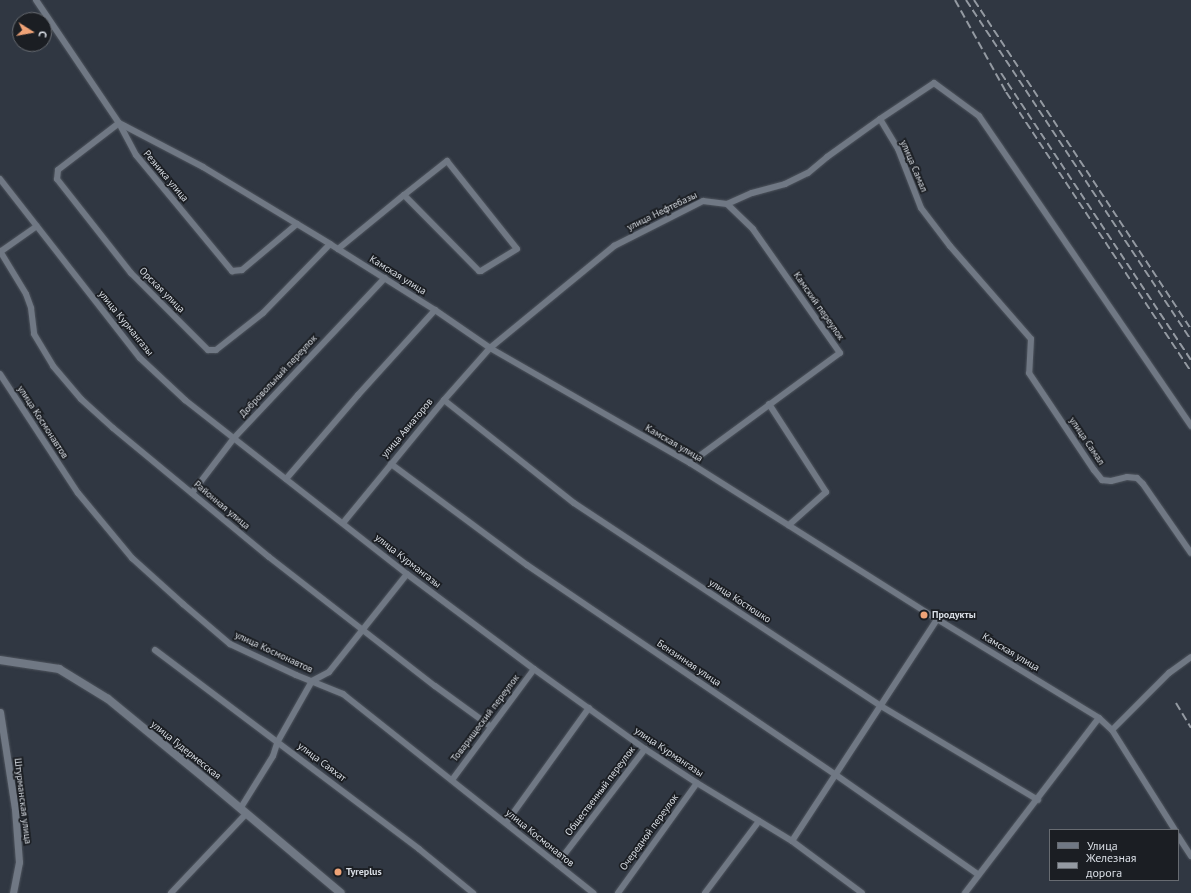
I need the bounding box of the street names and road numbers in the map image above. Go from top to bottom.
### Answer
street label: улица Самал [898,138,930,194]
street label: Резника улица [141,148,191,204]
street label: улица Нефтебазы [625,189,699,233]
street label: Камская улица [367,253,429,297]
street label: Орская улица [137,265,187,315]
street label: Камский переулок [791,269,847,343]
street label: улица Курмангазы [96,288,156,358]
street label: Добровольный переулок [237,332,319,420]
street label: улица Космонавтов [15,383,71,461]
street label: улица Авиаторов [379,396,435,460]
street label: улица Самал [1067,415,1107,467]
street label: Камская улица [643,422,705,464]
street label: Районная улица [191,478,253,532]
street label: улица Курмангазы [372,531,444,591]
street label: улица Костюшко [707,576,773,626]
street label: улица Космонавтов [233,629,315,675]
street label: Камская улица [980,630,1042,674]
street label: Бензинная улица [655,637,723,689]
street label: Товарищеский переулок [448,672,522,764]
street label: улица Гудермесская [149,718,223,782]
street label: улица Курмангазы [632,724,706,780]
street label: улица Саяхат [295,740,349,784]
street label: Общественный переулок [562,744,638,838]
street label: Штурманская улица [12,757,34,845]
street label: Очередной переулок [617,791,681,873]
street label: улица Космонавтов [503,807,577,869]

